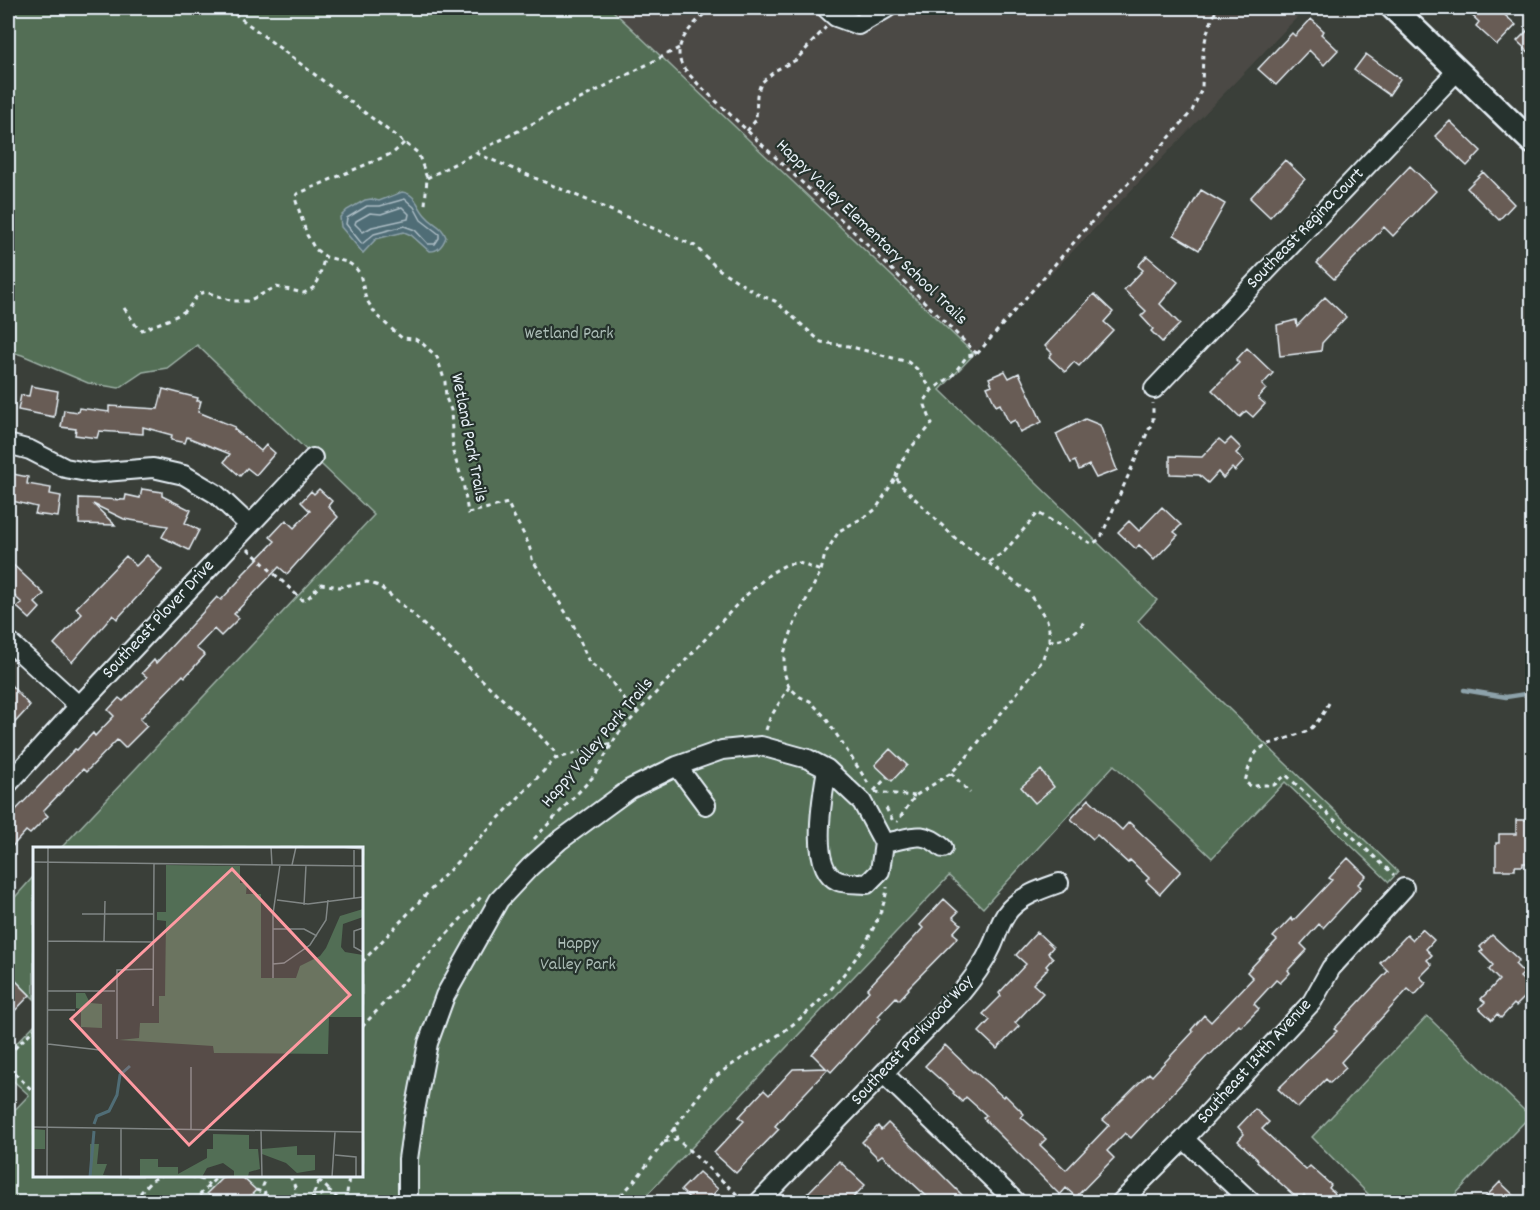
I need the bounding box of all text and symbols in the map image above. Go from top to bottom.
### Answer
street label: Happy Valley Elementary School Trails [769,134,973,332]
street label: Southeast Regina Court [1241,163,1371,295]
park label: Wetland Park [524,322,614,347]
street label: Wetland Park Trails [443,371,493,505]
street label: Southeast Plover Drive [97,555,221,685]
street label: Happy Valley Park Trails [536,673,660,813]
inset map [33,847,363,1177]
park label: Happy Valley Park [540,932,616,978]
street label: Southeast Parkwood Way [846,970,981,1112]
street label: Southeast 134th Avenue [1192,994,1318,1130]

